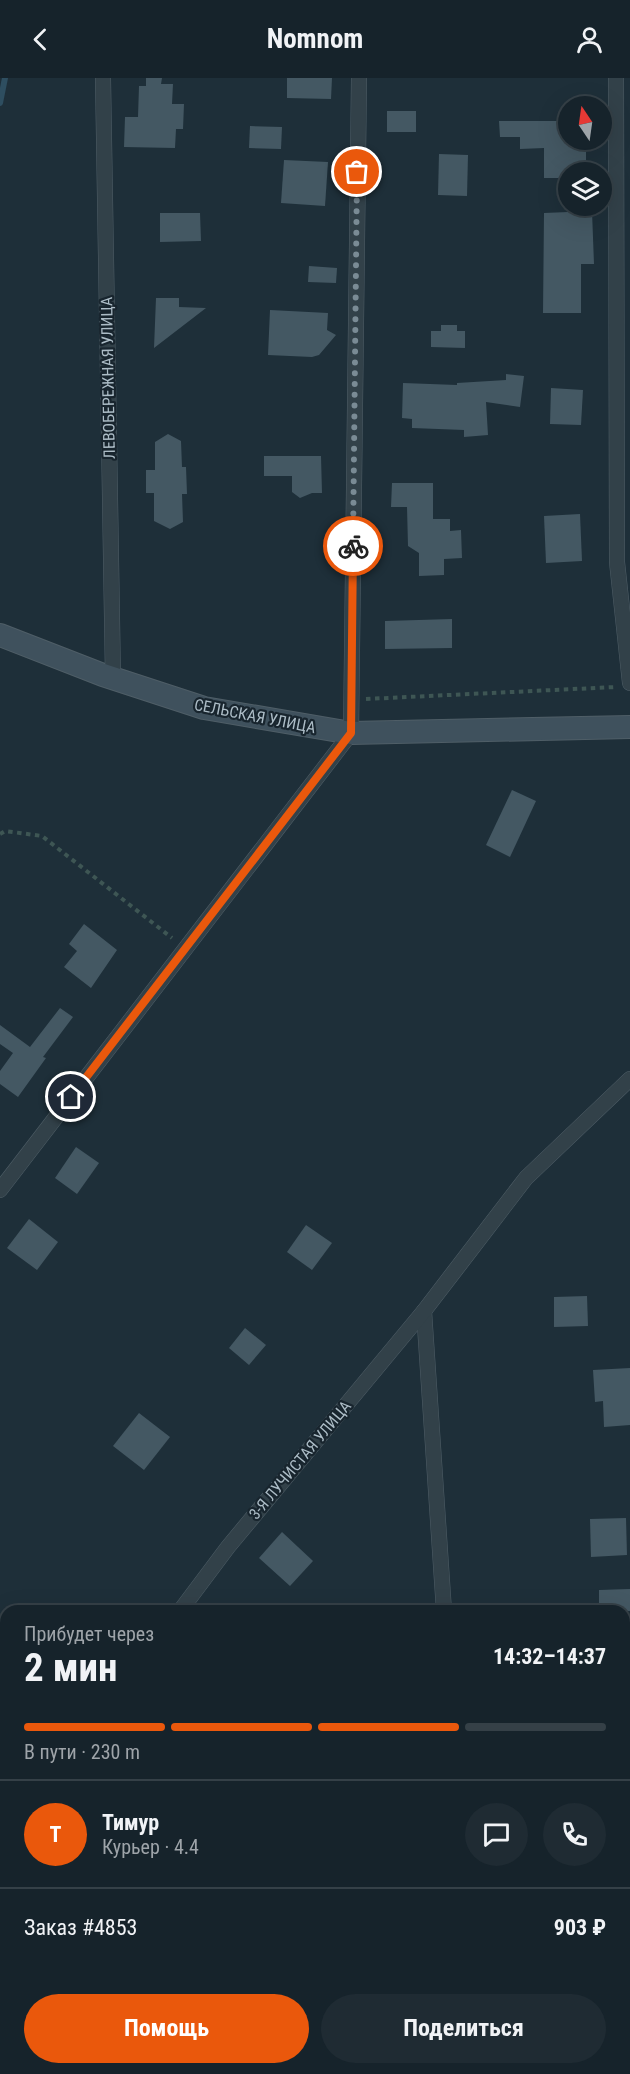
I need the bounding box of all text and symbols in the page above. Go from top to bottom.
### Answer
icon: back [24,23,57,56]
text: Nomnom [267,23,363,55]
icon: person [573,23,606,56]
north arrow [558,96,612,150]
map controls [558,96,612,216]
pin [331,146,382,197]
icon: bag [340,155,373,188]
button: layers [558,162,612,216]
street label: ЛЕВОБЕРЕЖНАЯ УЛИЦА [97,297,119,459]
courier [323,516,383,576]
icon: bike [337,530,370,563]
street label: СЕЛЬСКАЯ УЛИЦА [193,695,317,737]
pin [45,1071,96,1122]
icon: home [54,1080,87,1113]
street label: 3-Я ЛУЧИСТАЯ УЛИЦА [245,1397,355,1523]
text: Прибудет через [24,1622,154,1646]
text: 14:32–14:37 [493,1644,606,1669]
text: 2 мин [24,1645,118,1691]
text: В пути · 230 m [24,1740,140,1764]
button: chat [465,1803,528,1866]
button: phone [543,1803,606,1866]
text: Тимур [102,1810,159,1835]
text: Т [50,1822,61,1847]
text: Курьер · 4.4 [102,1835,199,1859]
text: Заказ #4853 [24,1915,137,1940]
text: 903 ₽ [554,1915,606,1940]
button: Помощь [24,1994,309,2063]
button: Поделиться [321,1994,606,2063]

